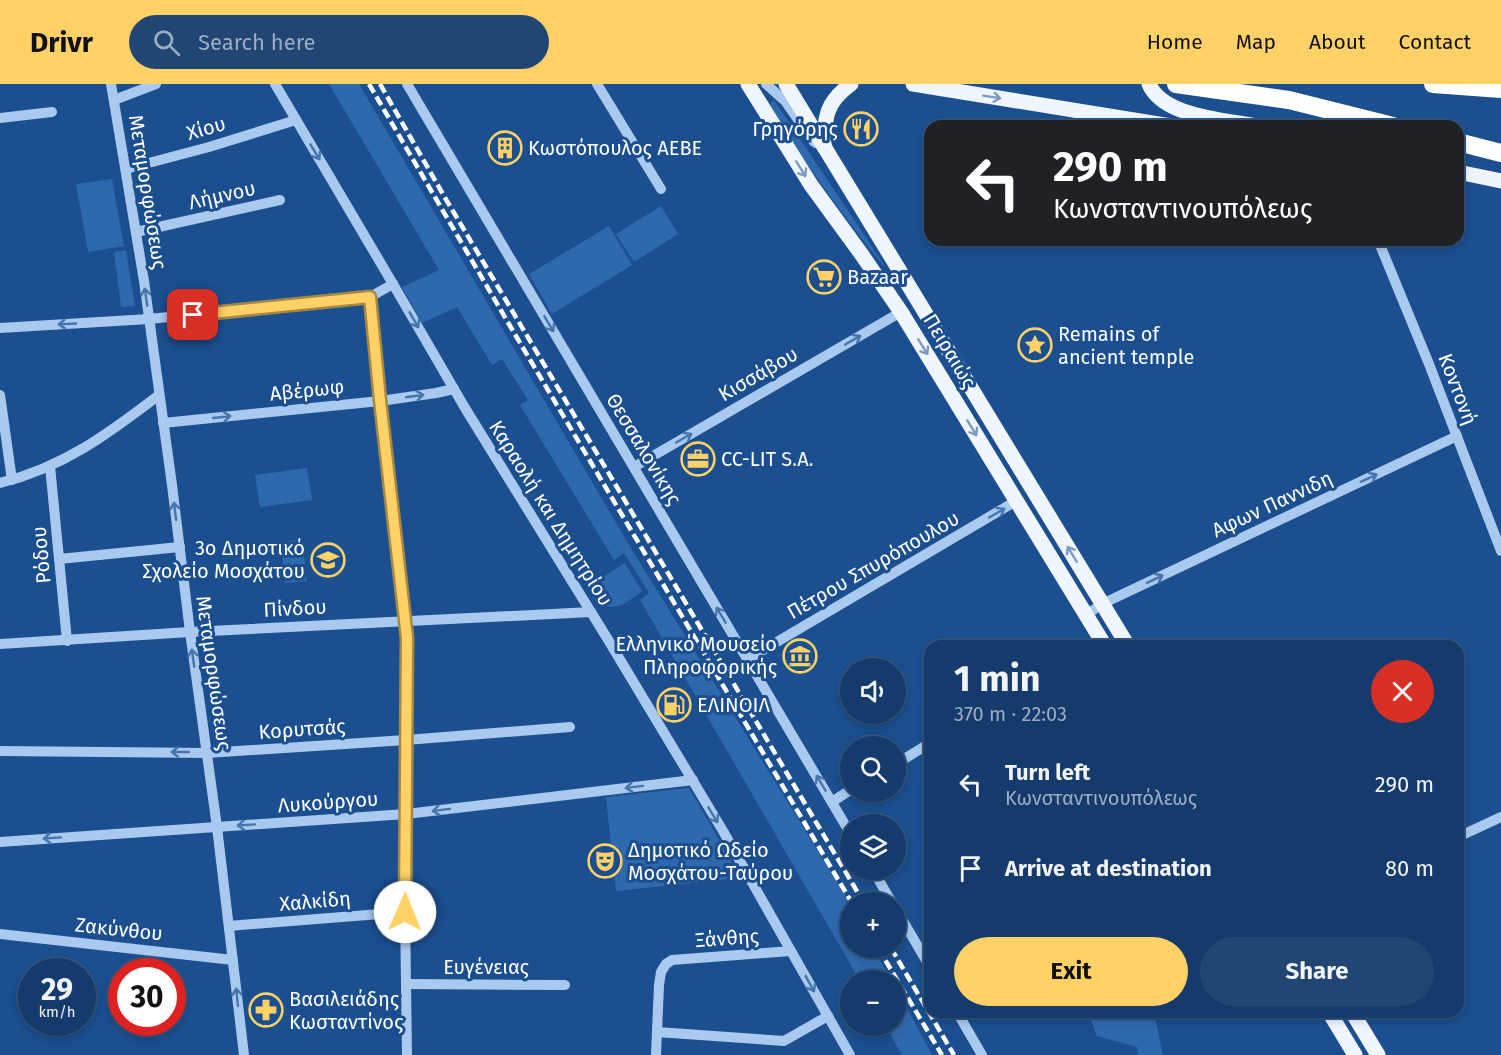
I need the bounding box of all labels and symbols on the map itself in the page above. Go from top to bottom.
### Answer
one-way arrow [981,91,1001,102]
street label: Χίου [184,111,228,145]
restaurant icon: Γρηγόρης [843,111,879,147]
street label: Μεταμορφώσεως [124,113,172,271]
place label: Γρηγόρης [752,117,838,141]
building icon: Κωστόπουλος ΑΕΒΕ [487,130,523,166]
place label: Κωστόπουλος ΑΕΒΕ [528,136,702,160]
one-way arrow [310,144,322,161]
one-way arrow [796,160,808,177]
street label: Λήμνου [186,176,258,214]
supermarket icon: Bazaar [806,259,842,295]
place label: Bazaar [847,265,908,289]
one-way arrow [141,288,152,308]
pin [167,289,218,340]
street label: Πειραιώς [919,310,981,392]
one-way arrow [409,312,421,329]
one-way arrow [543,315,555,332]
one-way arrow [57,319,77,330]
place label: Remains of ancient temple [1058,322,1194,369]
place icon: Remains of ancient temple [1017,327,1053,363]
one-way arrow [844,334,861,346]
one-way arrow [917,338,929,355]
street label: Κισσάβου [714,342,802,406]
street label: Κοντονή [1433,350,1483,428]
street label: Αβέρωφ [269,374,345,406]
street label: Θεσσαλονίκης [601,389,687,509]
one-way arrow [405,390,425,401]
one-way arrow [211,411,231,422]
street label: Καραολή και Δημητρίου [484,416,618,610]
one-way arrow [966,419,978,436]
one-way arrow [675,431,692,443]
office icon: CC-LIT S.A. [680,441,716,477]
place label: CC-LIT S.A. [721,447,813,471]
street label: Αφων Παννιδη [1208,466,1336,542]
one-way arrow [1360,471,1378,483]
one-way arrow [170,502,181,522]
street label: Πέτρου Σπυρόπουλου [783,506,963,624]
one-way arrow [988,506,1005,518]
street label: Ρόδου [27,525,55,585]
place label: 3ο Δημοτικό Σχολείο Μοσχάτου [142,536,305,583]
school or university icon: 3ο Δημοτικό Σχολείο Μοσχάτου [310,542,346,578]
one-way arrow [1066,546,1078,563]
one-way arrow [1145,573,1163,585]
street label: Μεταμορφώσεως [191,594,237,752]
street label: Πίνδου [263,594,327,622]
one-way arrow [715,607,727,624]
place label: Ελληνικό Μουσείο Πληροφορικής [615,632,777,679]
museum icon: Ελληνικό Μουσείο Πληροφορικής [782,638,818,674]
one-way arrow [188,648,199,668]
fuel station icon: ΕΛΙΝΟΙΛ [656,687,692,723]
place label: ΕΛΙΝΟΙΛ [697,693,770,717]
street label: Κορυτσάς [258,714,346,744]
one-way arrow [170,746,190,758]
one-way arrow [814,775,826,792]
one-way arrow [625,782,645,793]
street label: Λυκούργου [277,787,379,817]
one-way arrow [431,805,451,816]
one-way arrow [708,806,720,823]
one-way arrow [237,820,257,831]
one-way arrow [42,833,62,844]
place label: Δημοτικό Ωδείο Μοσχάτου-Ταύρου [628,838,793,885]
theatre icon: Δημοτικό Ωδείο Μοσχάτου-Ταύρου [587,843,623,879]
position arrow [373,880,437,944]
street label: Χαλκίδη [278,886,352,916]
street label: Ζακύνθου [74,912,164,946]
street label: Ξάνθης [694,924,760,952]
street label: Ευγένειας [443,955,529,979]
speed limit sign: 30 [108,958,186,1036]
one-way arrow [804,975,816,992]
one-way arrow [231,987,242,1007]
place label: Βασιλειάδης Κωσταντίνος [289,987,403,1034]
pharmacy icon: Βασιλειάδης Κωσταντίνος [248,992,284,1028]

